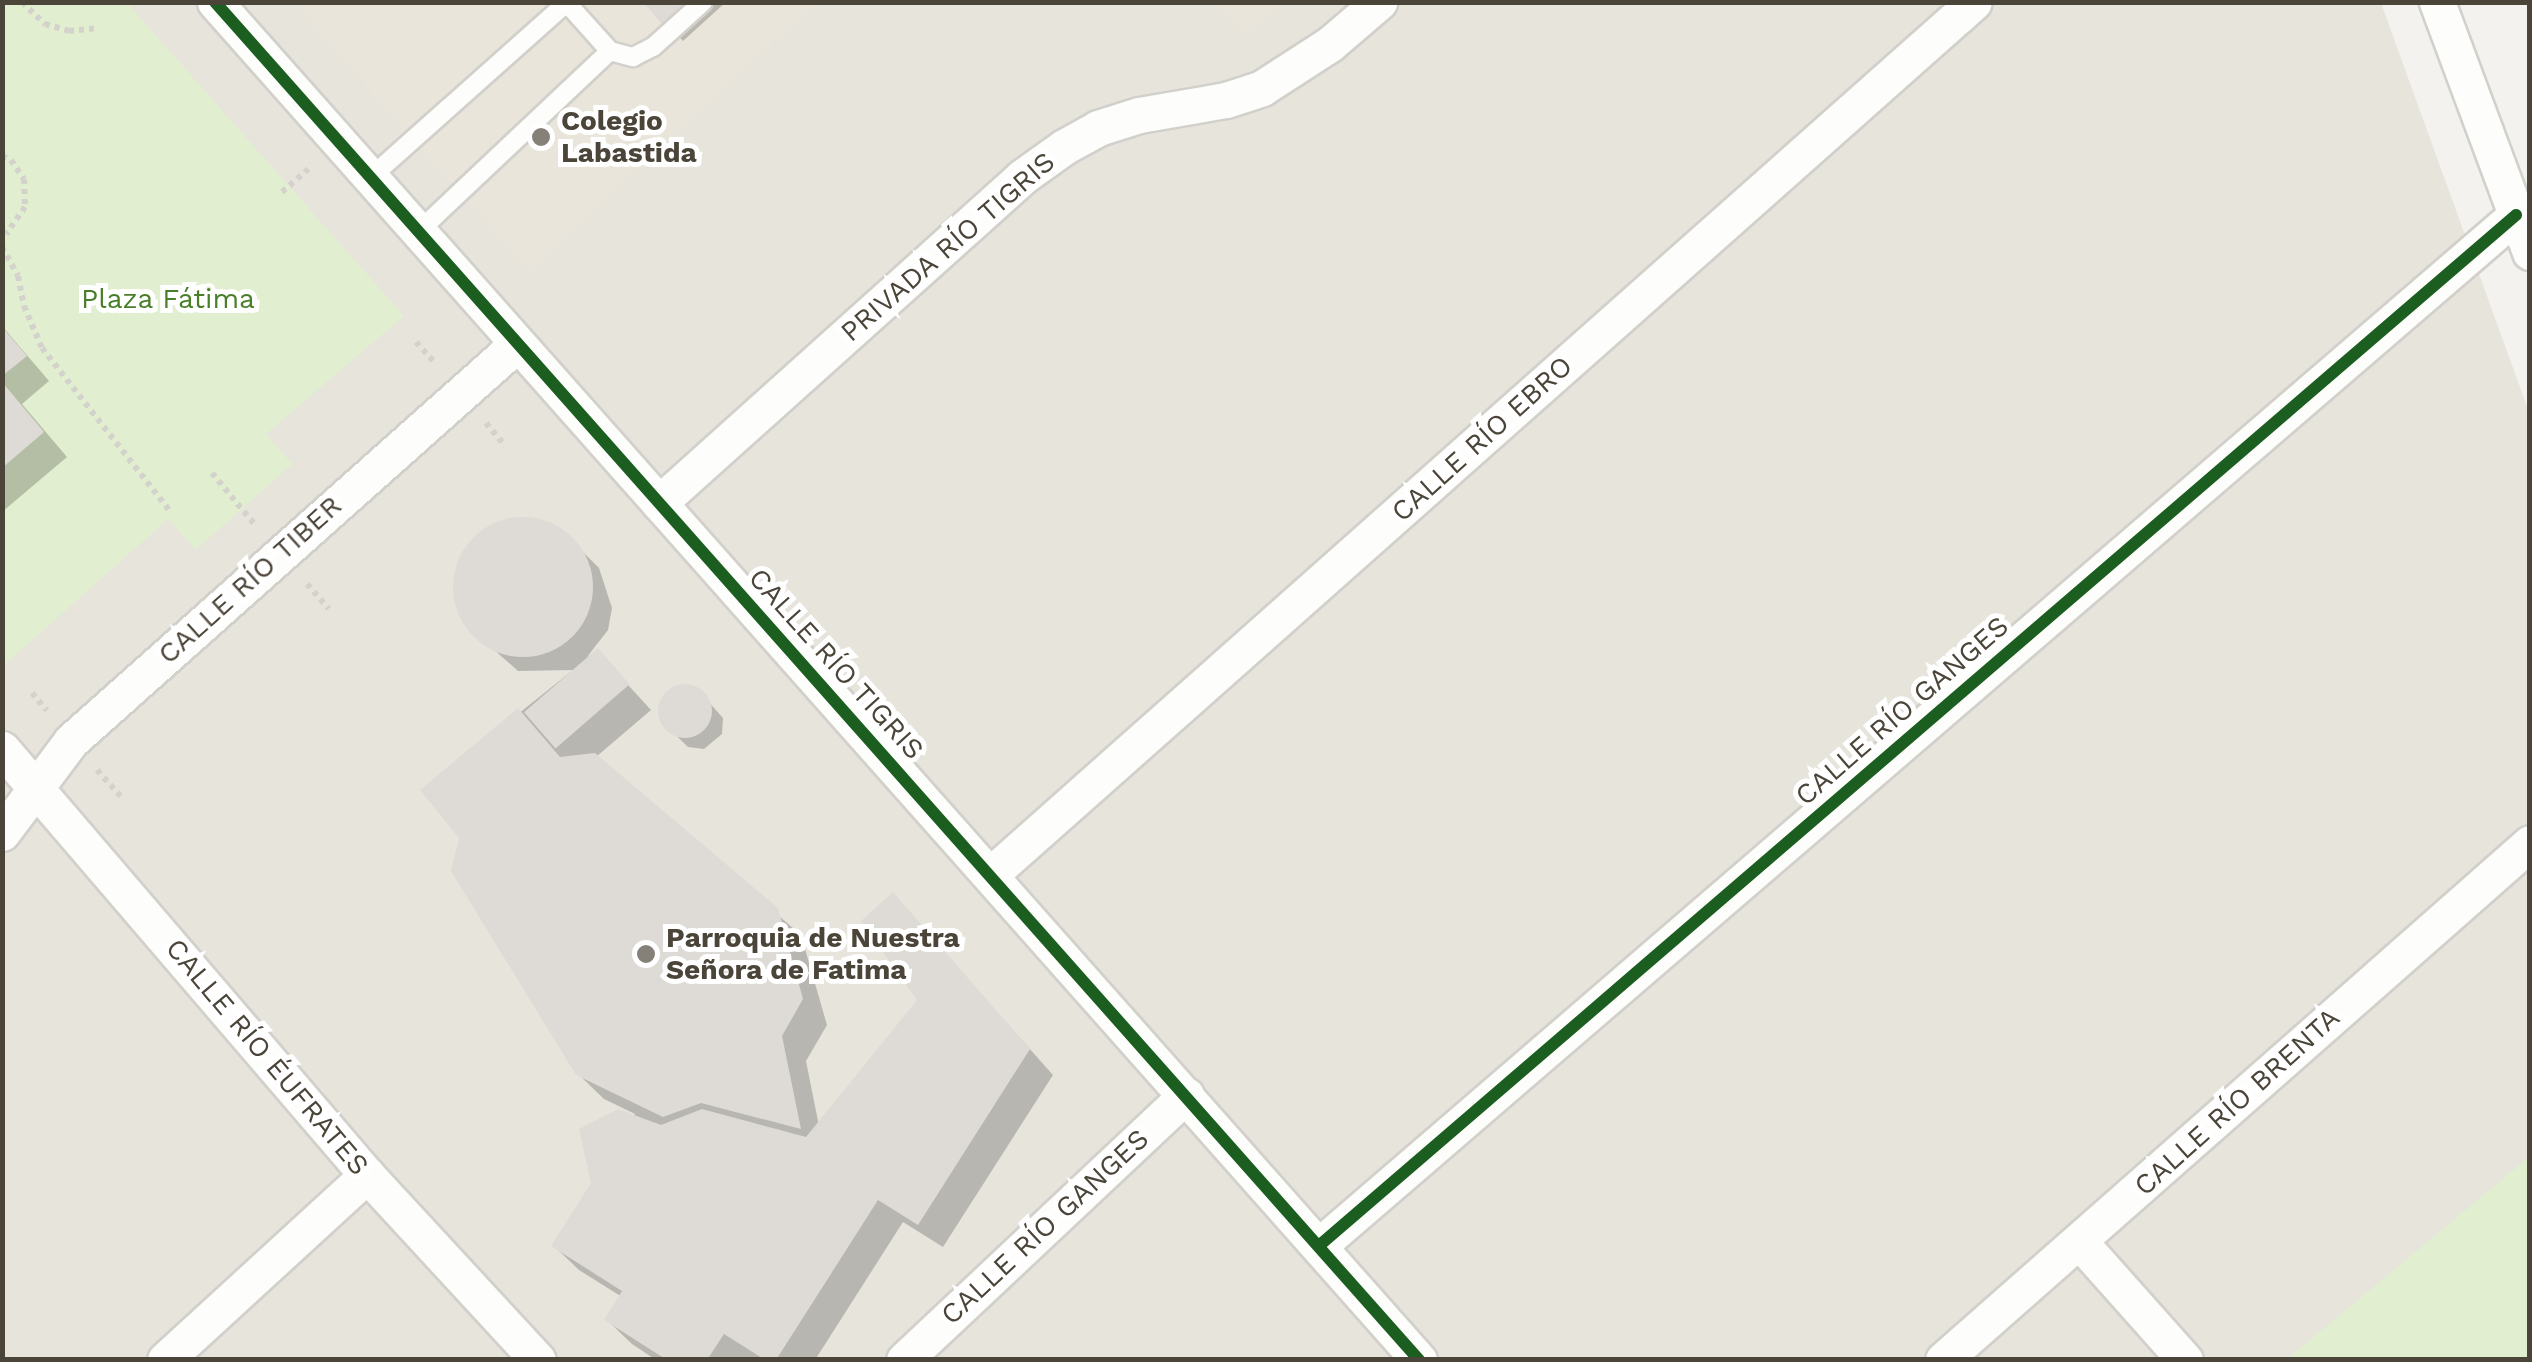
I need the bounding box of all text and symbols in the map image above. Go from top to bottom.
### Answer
place label: Colegio Labastida [561,104,697,170]
marker: Colegio Labastida [530,126,552,148]
street label: PRIVADA RÍO TIGRIS [833,144,1063,350]
park label: Plaza Fátima [81,282,255,316]
street label: CALLE RÍO EBRO [1385,349,1579,529]
street label: CALLE RÍO TIBER [151,489,349,671]
street label: CALLE RÍO TIGRIS [741,561,931,767]
street label: CALLE RÍO GANGES [1789,609,2015,813]
place label: Parroquia de Nuestra Señora de Fatima [666,921,960,987]
street label: CALLE RÍO ÉUFRATES [158,932,376,1182]
marker: Parroquia de Nuestra Señora de Fatima [635,943,657,965]
street label: CALLE RÍO BRENTA [2128,1001,2346,1203]
street label: CALLE RÍO GANGES [934,1122,1156,1332]

